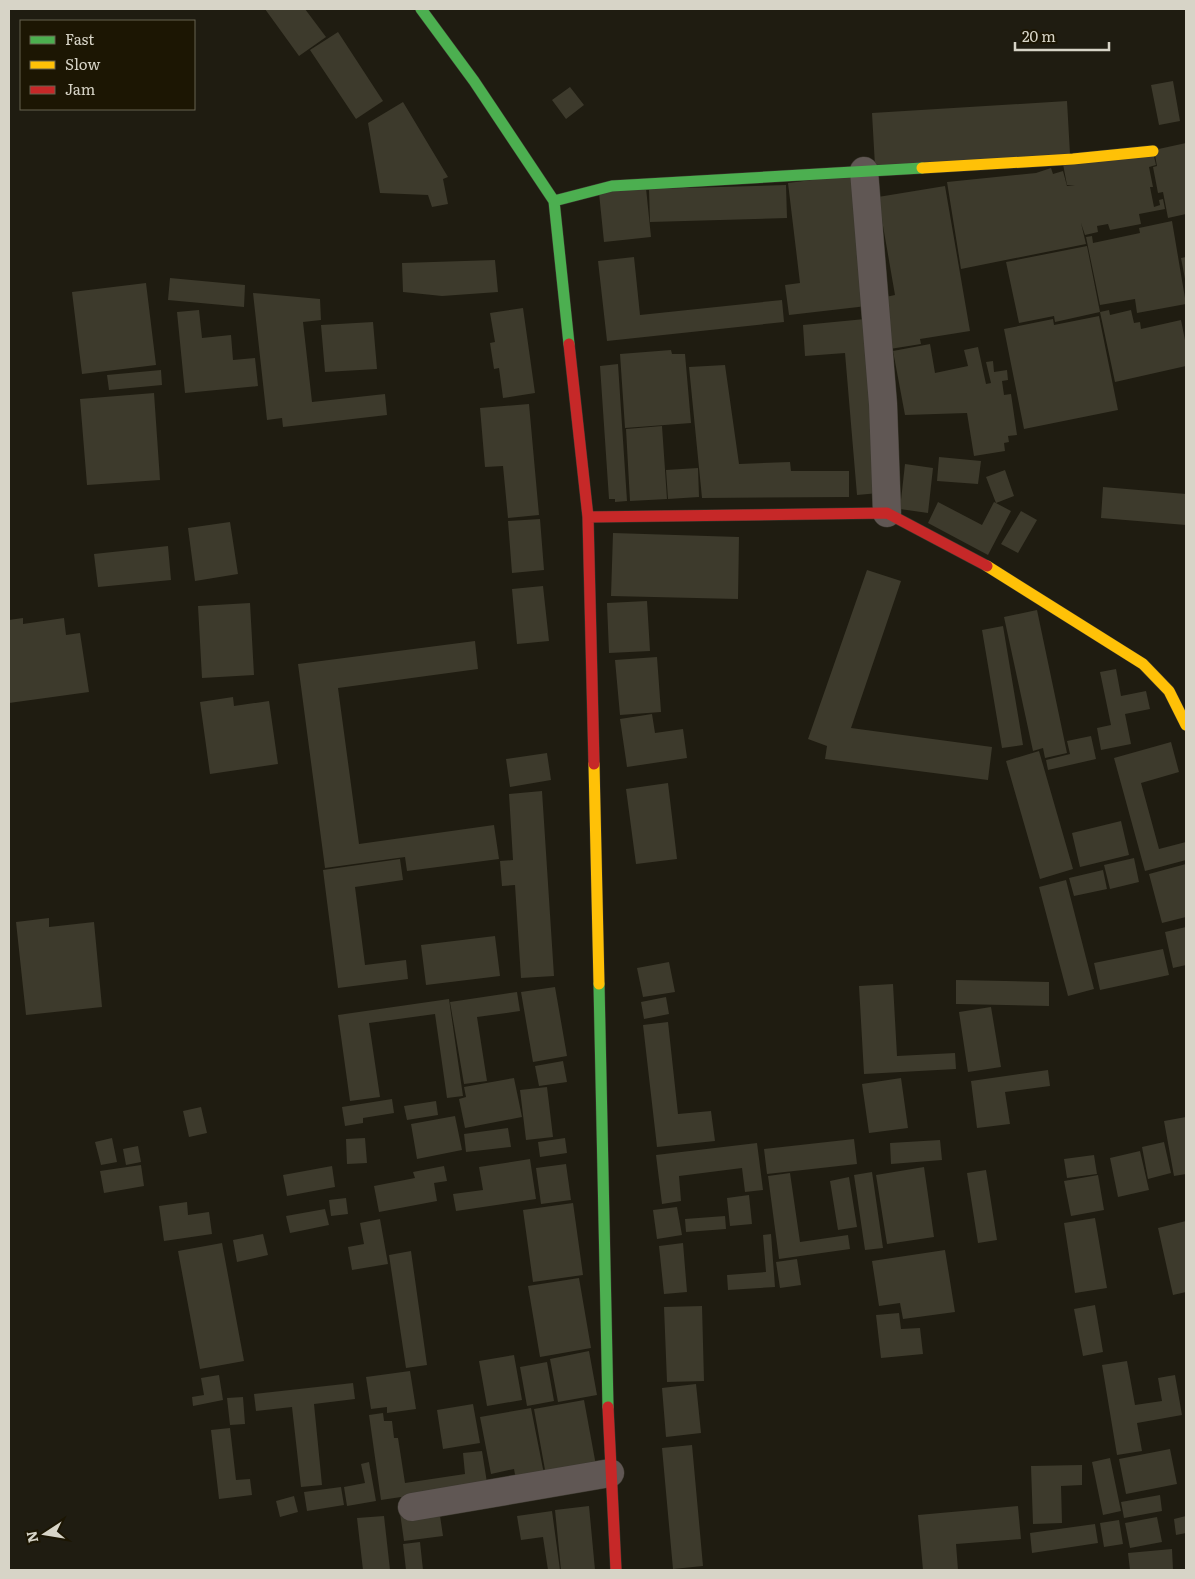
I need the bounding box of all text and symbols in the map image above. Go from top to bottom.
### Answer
legend [20,20,195,110]
scale bar [1015,20,1109,52]
text: 20 m [1022,24,1056,47]
text: Fast [65,27,94,50]
text: Slow [65,52,100,75]
text: Jam [65,77,96,100]
north arrow [20,1509,70,1559]
text: N [20,1529,42,1545]

